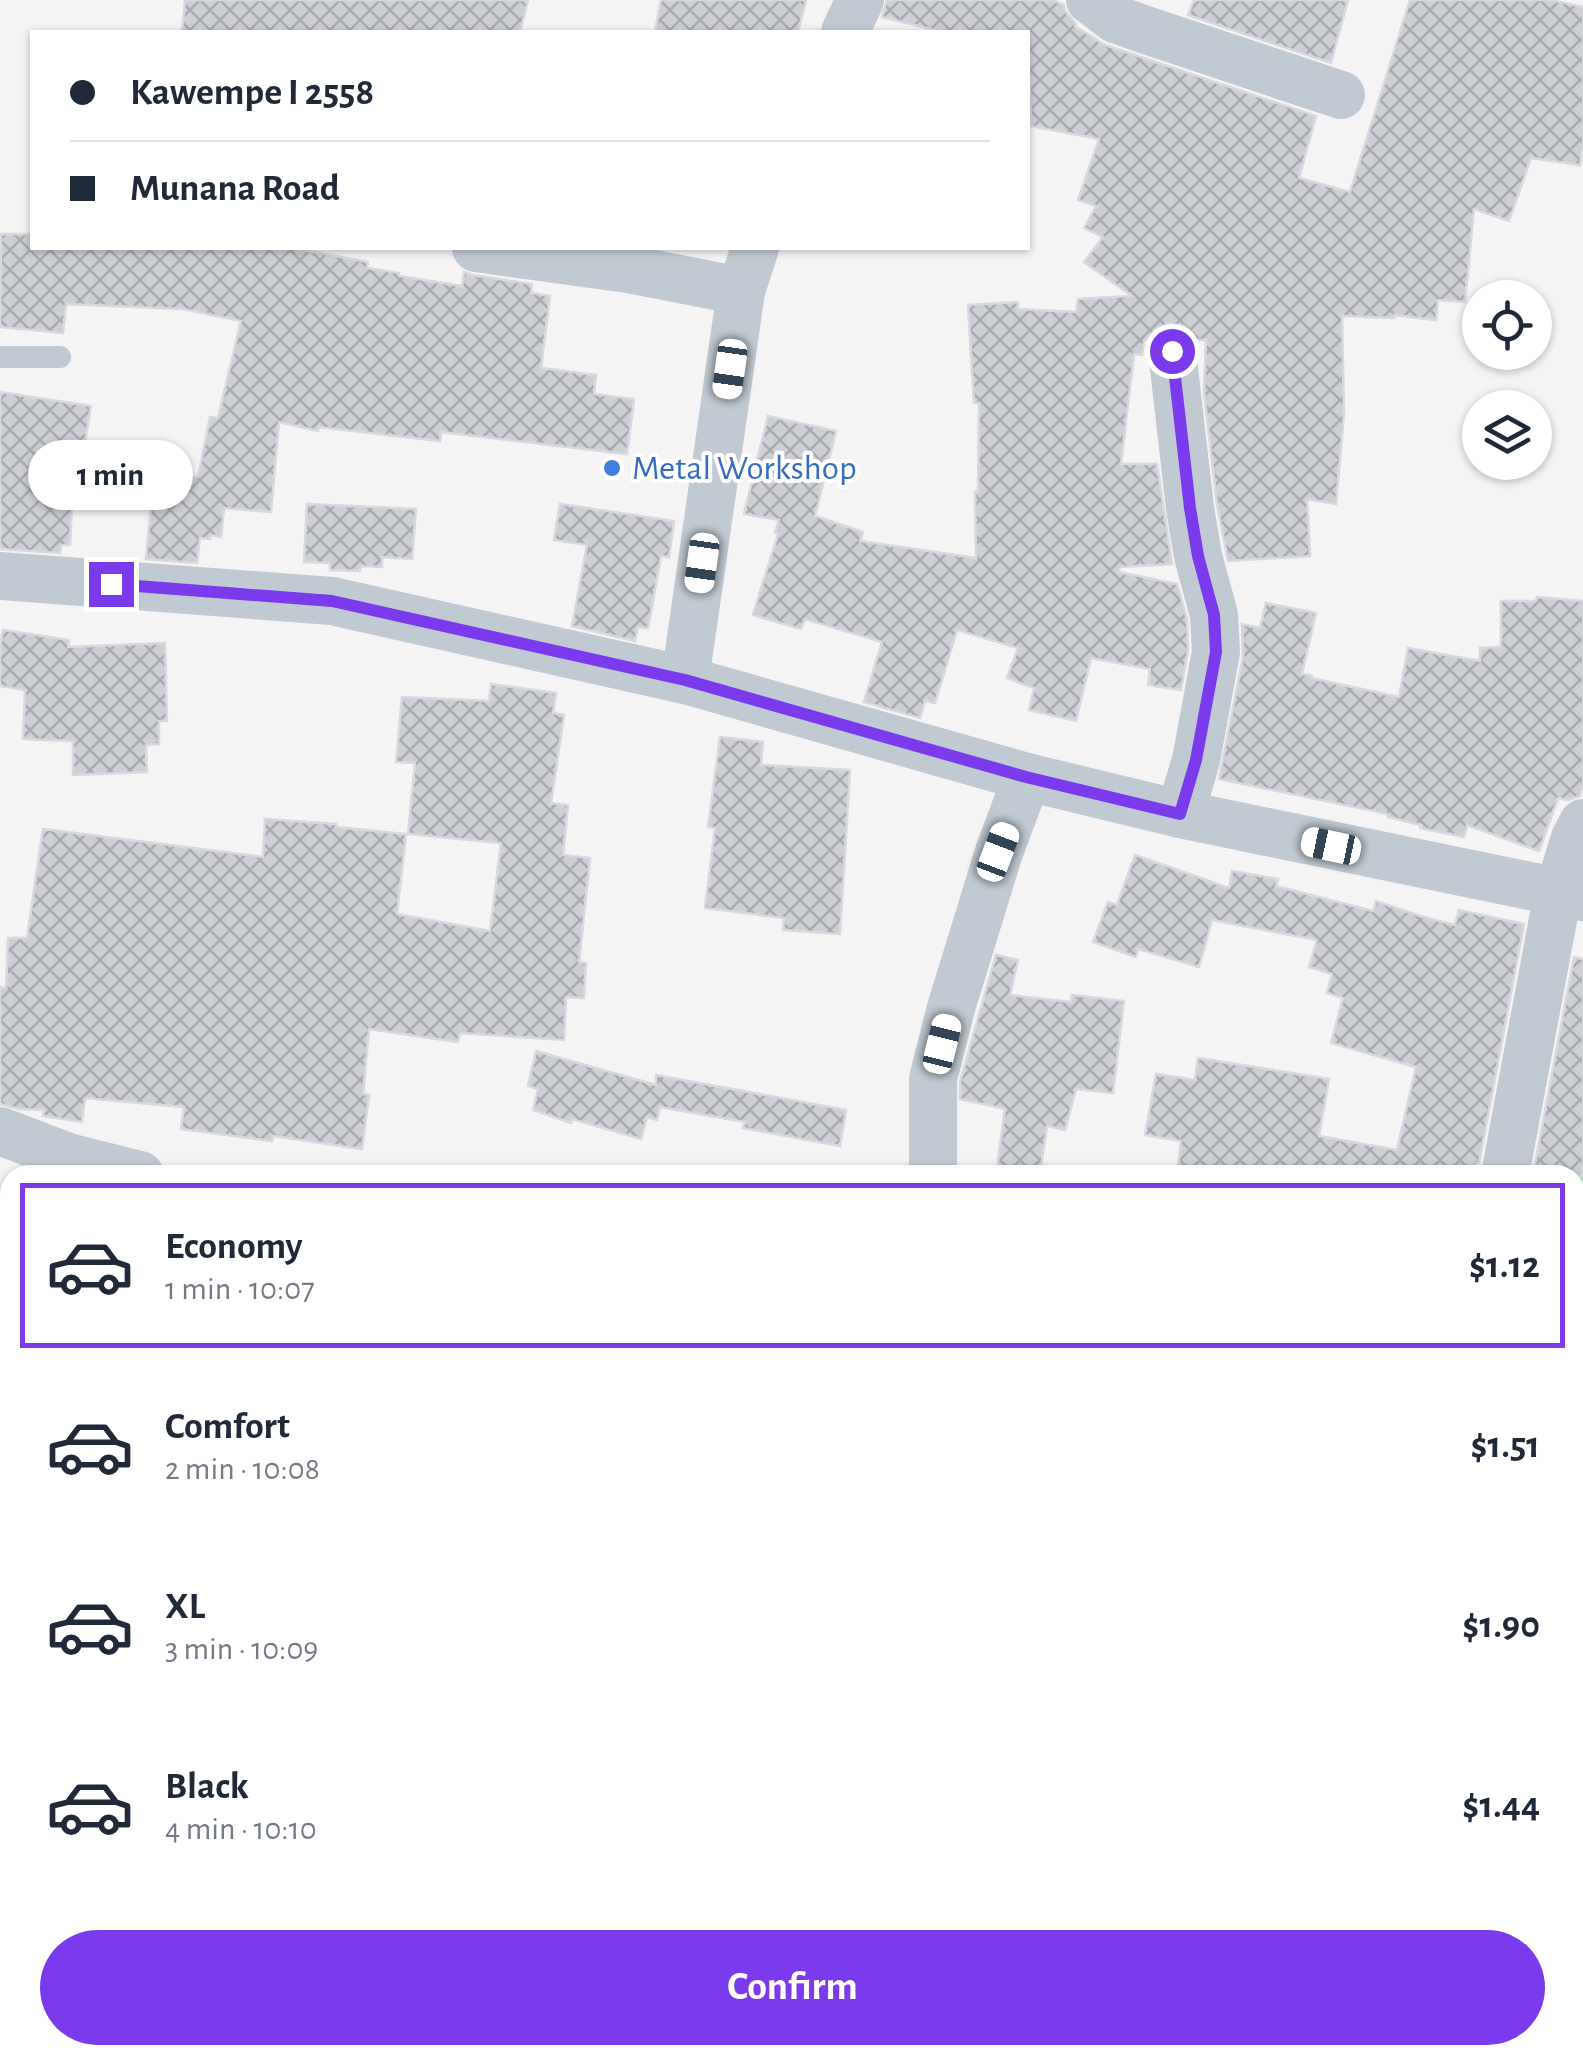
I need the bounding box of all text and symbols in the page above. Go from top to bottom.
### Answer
text: Kawempe I 2558 [130,74,374,112]
text: Munana Road [130,170,340,208]
map controls [1462,280,1552,480]
button: locate [1462,280,1552,370]
route start [1150,329,1195,374]
car [711,337,749,401]
button: layers [1462,390,1552,480]
callout: 1 min [28,439,194,509]
place label: Metal Workshop [632,451,857,486]
marker: Metal Workshop [601,457,623,479]
text: 1 min [77,459,144,491]
car [683,531,721,595]
route end [89,562,134,607]
car [973,819,1023,885]
car [1299,825,1363,867]
car [920,1011,964,1077]
icon: car [45,1221,135,1311]
text: Economy [165,1228,303,1266]
text: $1.12 [1469,1247,1540,1285]
text: 1 min · 10:07 [165,1273,315,1305]
icon: car [45,1401,135,1491]
text: Comfort [165,1408,290,1446]
text: $1.51 [1470,1427,1540,1465]
text: 2 min · 10:08 [165,1453,320,1485]
icon: car [45,1581,135,1671]
text: XL [165,1588,205,1626]
text: $1.90 [1462,1607,1540,1645]
text: 3 min · 10:09 [165,1633,318,1665]
icon: car [45,1761,135,1851]
text: Black [165,1768,249,1806]
text: $1.44 [1462,1787,1540,1825]
text: 4 min · 10:10 [165,1813,317,1845]
button: Confirm [40,1930,1545,2045]

